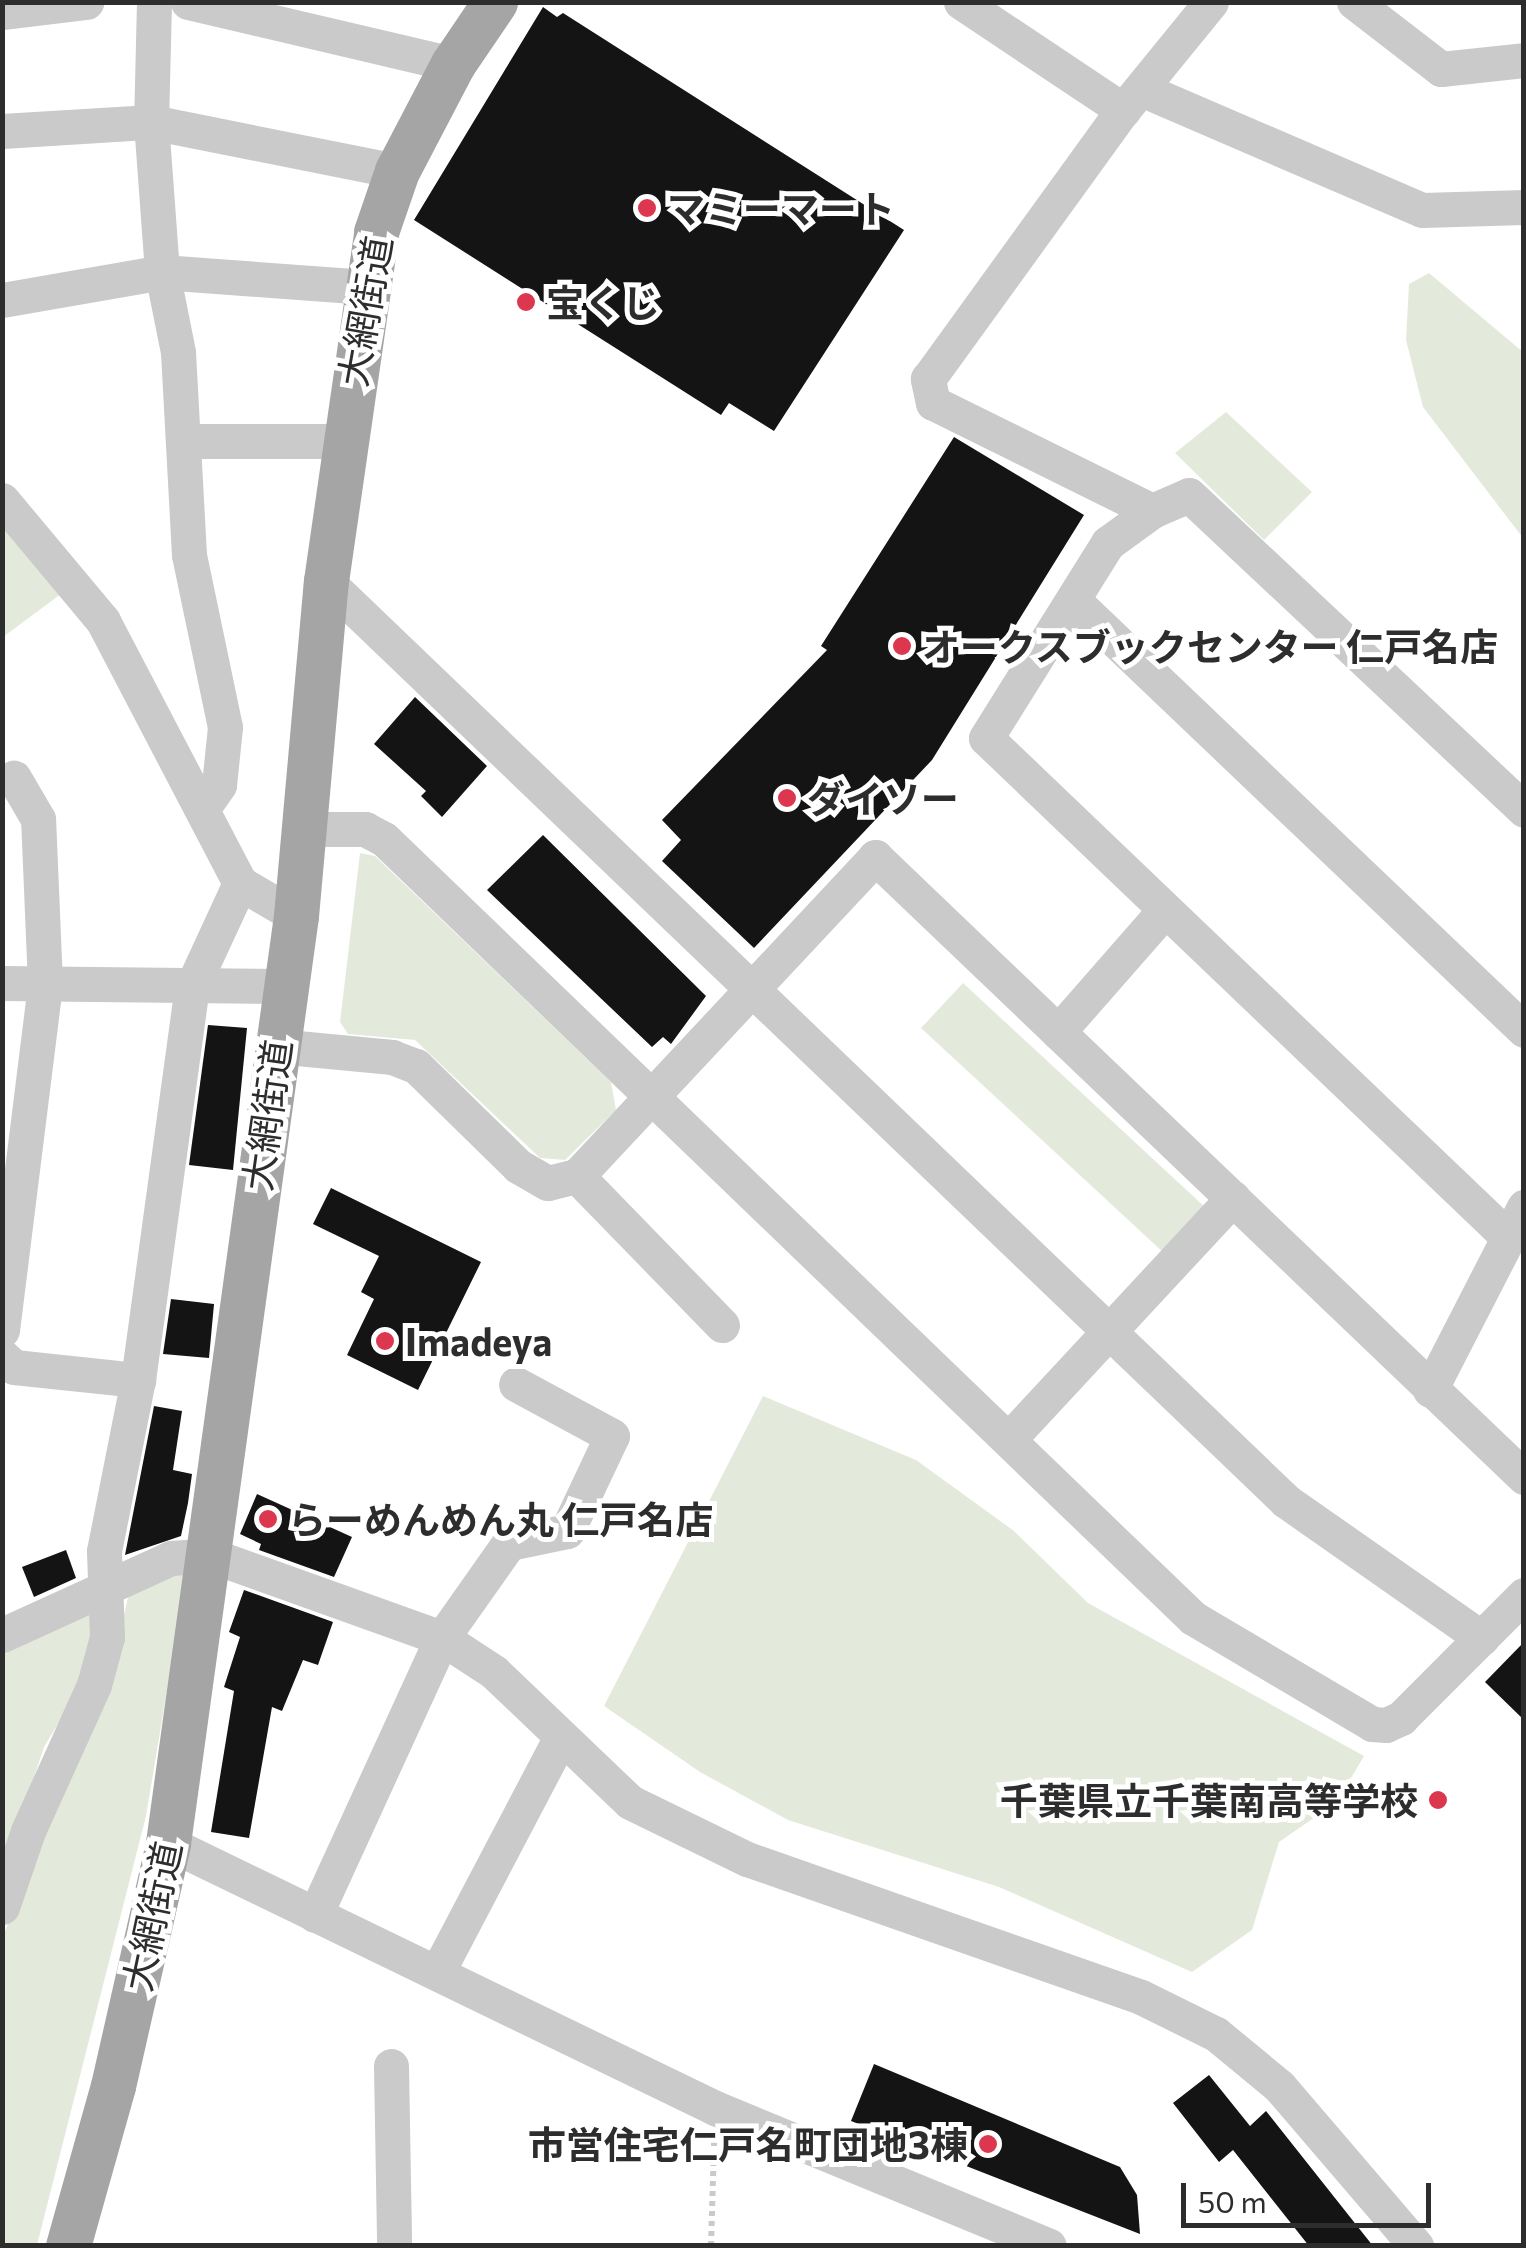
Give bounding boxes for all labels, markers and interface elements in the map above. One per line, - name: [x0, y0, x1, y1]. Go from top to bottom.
- place label: マミーマート: [667, 185, 895, 231]
- marker: マミーマート: [636, 197, 658, 219]
- street label: 大網街道: [328, 232, 400, 390]
- place label: 宝くじ: [546, 279, 660, 325]
- marker: 宝くじ: [515, 291, 537, 313]
- place label: オークスブックセンター 仁戸名店: [922, 623, 1499, 669]
- marker: オークスブックセンター 仁戸名店: [891, 635, 913, 657]
- place label: ダイソー: [807, 775, 959, 821]
- marker: ダイソー: [776, 787, 798, 809]
- street label: 大網街道: [233, 1037, 299, 1193]
- place label: Imadeya: [405, 1318, 552, 1364]
- marker: Imadeya: [374, 1330, 396, 1352]
- place label: らーめんめん丸 仁戸名店: [288, 1496, 713, 1542]
- marker: らーめんめん丸 仁戸名店: [257, 1508, 279, 1530]
- place label: 千葉県立千葉南高等学校: [1000, 1777, 1418, 1823]
- marker: 千葉県立千葉南高等学校: [1427, 1789, 1449, 1811]
- street label: 大網街道: [113, 1837, 189, 1995]
- place label: 市営住宅仁戸名町団地3棟: [528, 2121, 968, 2167]
- marker: 市営住宅仁戸名町団地3棟: [977, 2133, 999, 2155]
- scale bar: [1186, 2163, 1436, 2225]
- text: 50 m: [1198, 2182, 1267, 2219]

